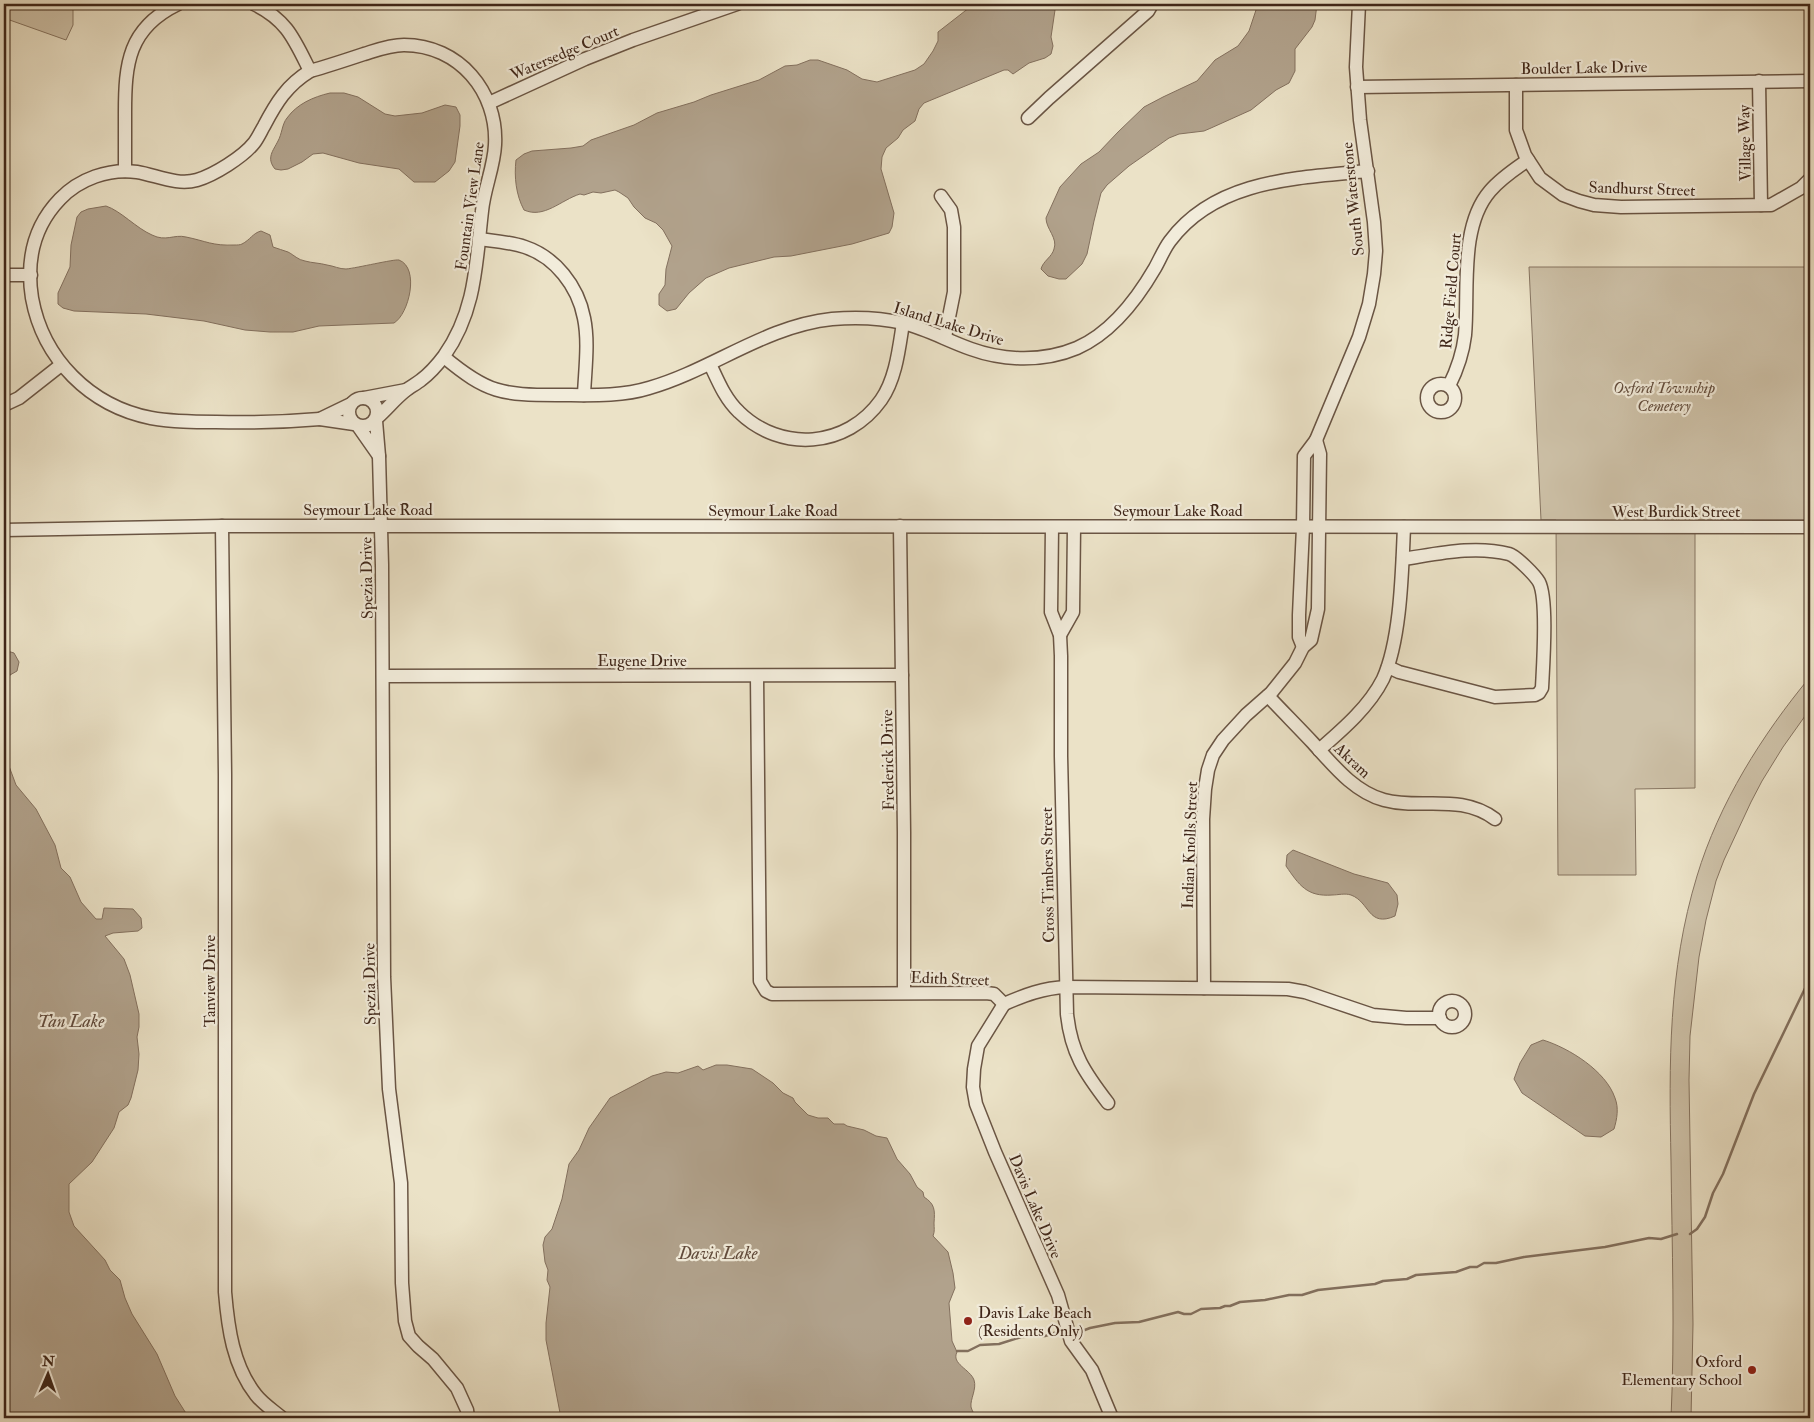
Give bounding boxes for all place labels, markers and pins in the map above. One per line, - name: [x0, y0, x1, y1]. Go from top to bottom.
- place label: Davis Lake Beach (Residents Only): [978, 1303, 1092, 1341]
- marker: Davis Lake Beach (Residents Only): [962, 1315, 974, 1327]
- place label: Oxford Elementary School: [1621, 1352, 1742, 1390]
- marker: Oxford Elementary School: [1746, 1364, 1758, 1376]

